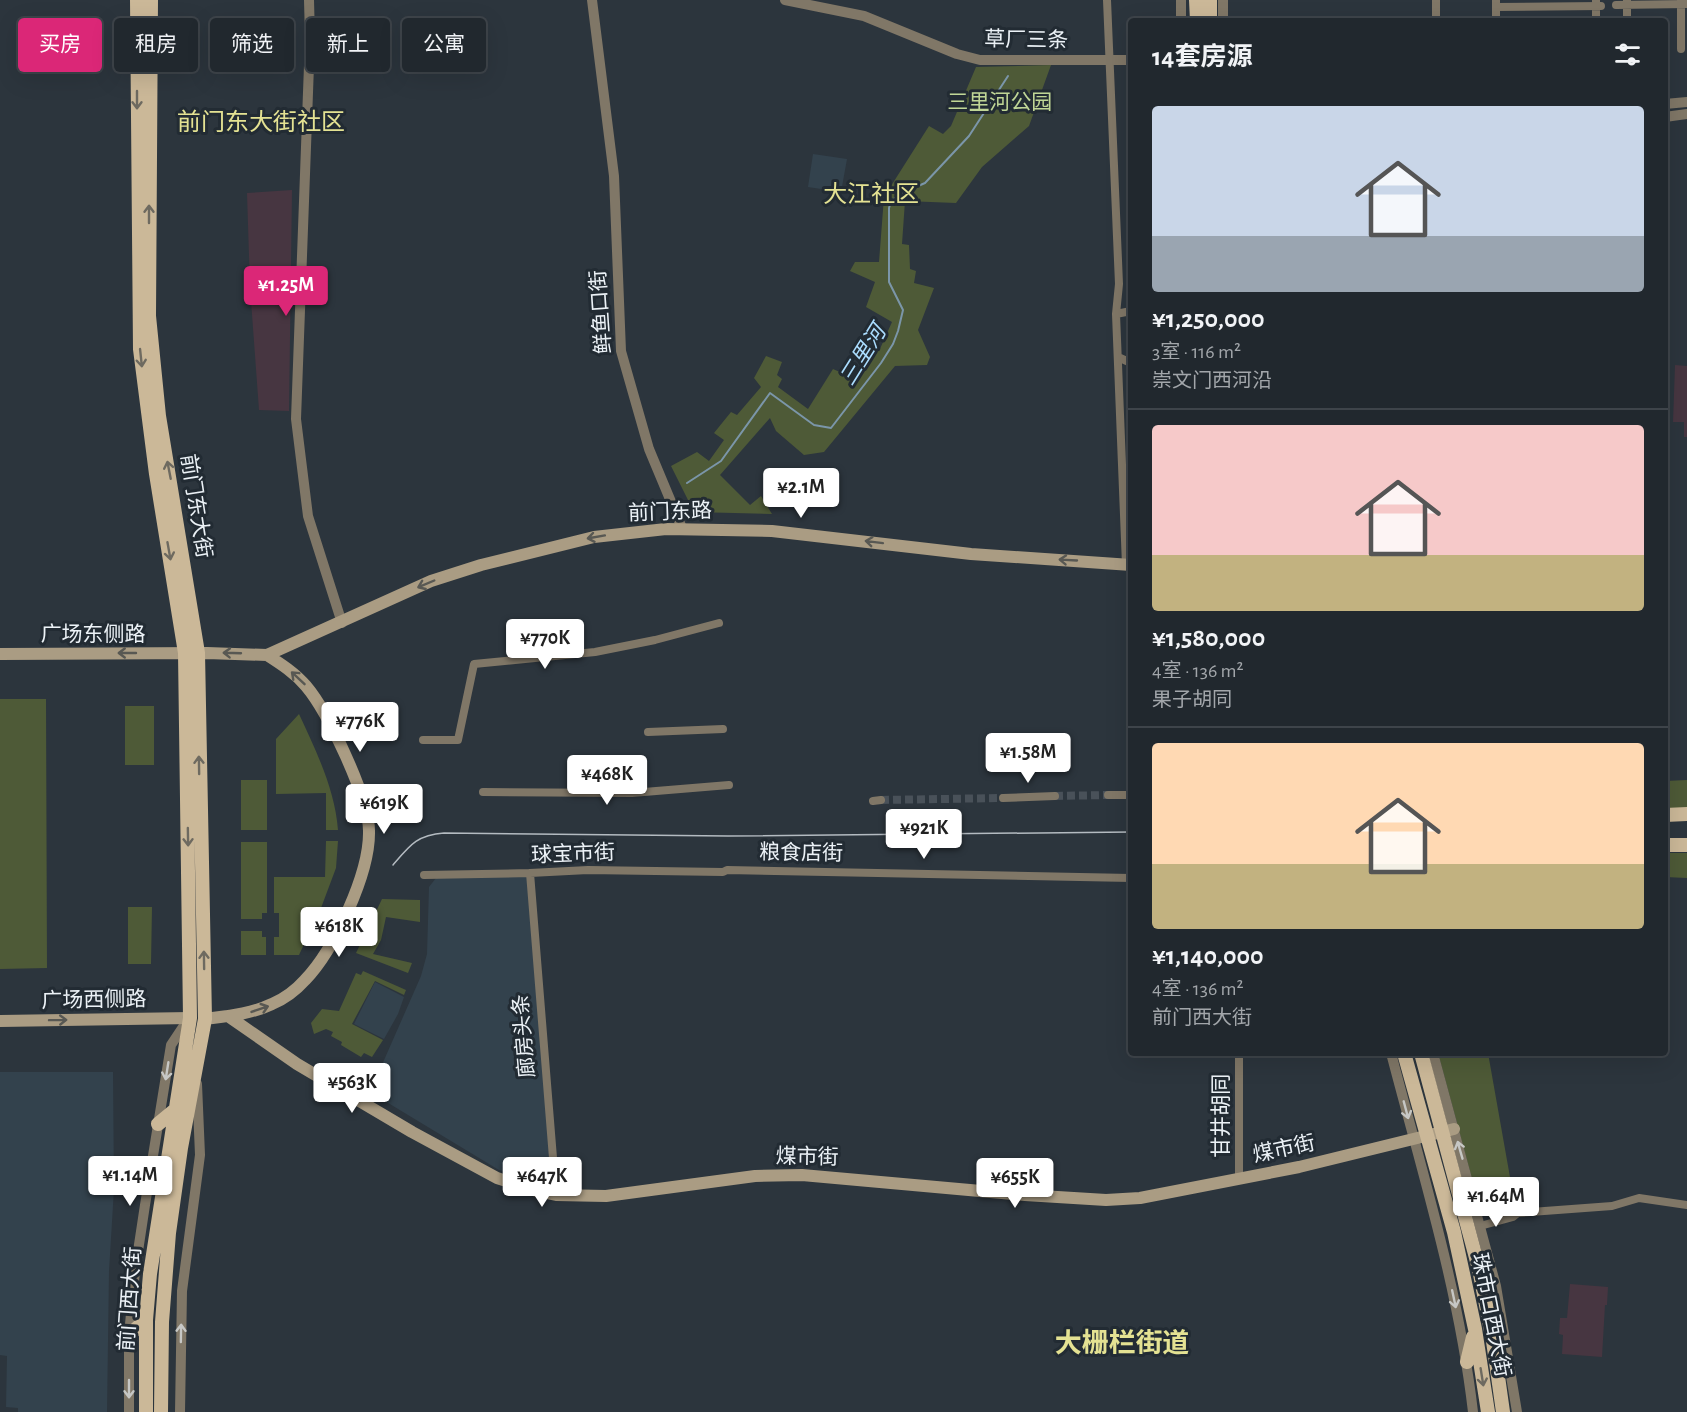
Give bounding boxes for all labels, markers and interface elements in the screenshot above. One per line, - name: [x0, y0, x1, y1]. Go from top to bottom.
- chip: 买房: [18, 18, 102, 72]
- chip: 租房: [114, 18, 198, 72]
- chip: 筛选: [210, 18, 294, 72]
- chip: 新上: [306, 18, 390, 72]
- chip: 公寓: [402, 18, 486, 72]
- street label: 草厂三条: [984, 28, 1068, 51]
- icon: filters: [1611, 38, 1644, 71]
- text: 14套房源: [1152, 44, 1252, 70]
- one-way arrow: [131, 90, 143, 110]
- park label: 三里河公园: [948, 91, 1053, 113]
- district label: 前门东大街社区: [177, 109, 345, 135]
- icon: home: [1344, 145, 1452, 253]
- district label: 大江社区: [823, 181, 919, 207]
- one-way arrow: [143, 204, 155, 224]
- pin: ¥1.25M: [237, 266, 335, 317]
- street label: 鲜鱼口街: [587, 269, 614, 355]
- text: ¥1.25M: [258, 275, 314, 295]
- text: ¥1,250,000: [1152, 306, 1265, 332]
- water label: 三里河: [835, 317, 892, 389]
- text: 3室 · 116 m²: [1152, 342, 1241, 362]
- one-way arrow: [136, 348, 147, 368]
- text: 崇文门西河沿: [1152, 371, 1272, 391]
- street label: 前门东大街: [177, 452, 216, 559]
- one-way arrow: [163, 461, 174, 481]
- icon: home: [1344, 464, 1452, 572]
- pin: ¥2.1M: [759, 468, 843, 519]
- text: ¥2.1M: [777, 477, 825, 497]
- street label: 前门东路: [628, 499, 712, 524]
- one-way arrow: [587, 532, 607, 543]
- one-way arrow: [865, 536, 885, 547]
- one-way arrow: [164, 541, 175, 561]
- one-way arrow: [1059, 554, 1079, 565]
- one-way arrow: [417, 579, 435, 590]
- pin: ¥770K: [503, 619, 587, 670]
- street label: 广场东侧路: [41, 623, 146, 645]
- text: ¥1,580,000: [1152, 625, 1265, 651]
- text: ¥770K: [520, 628, 570, 648]
- one-way arrow: [117, 647, 137, 659]
- one-way arrow: [223, 648, 243, 659]
- text: 4室 · 136 m²: [1152, 661, 1244, 681]
- one-way arrow: [291, 672, 306, 686]
- text: 果子胡同: [1152, 690, 1232, 710]
- pin: ¥776K: [318, 702, 402, 753]
- text: ¥776K: [335, 711, 385, 731]
- pin: ¥1.58M: [979, 733, 1077, 784]
- text: ¥1.58M: [1000, 742, 1056, 762]
- pin: ¥468K: [565, 755, 649, 806]
- one-way arrow: [193, 756, 205, 776]
- text: ¥468K: [581, 764, 633, 784]
- icon: home: [1344, 782, 1452, 890]
- pin: ¥619K: [342, 784, 426, 835]
- text: ¥619K: [360, 793, 408, 813]
- pin: ¥921K: [882, 809, 966, 860]
- text: ¥921K: [900, 818, 948, 838]
- one-way arrow: [182, 827, 193, 847]
- street label: 球宝市街: [531, 841, 615, 866]
- street label: 粮食店街: [759, 841, 843, 864]
- pin: ¥618K: [297, 907, 381, 958]
- text: ¥618K: [315, 916, 363, 936]
- text: ¥1,140,000: [1152, 943, 1264, 969]
- one-way arrow: [198, 951, 209, 971]
- text: 4室 · 136 m²: [1152, 979, 1244, 999]
- street label: 广场西侧路: [41, 988, 147, 1011]
- street label: 廊房头条: [509, 993, 538, 1079]
- one-way arrow: [250, 1002, 269, 1013]
- text: 前门西大街: [1152, 1008, 1252, 1028]
- one-way arrow: [48, 1014, 68, 1026]
- one-way arrow: [161, 1060, 172, 1080]
- pin: ¥563K: [310, 1063, 394, 1114]
- text: ¥563K: [327, 1072, 377, 1092]
- street label: 甘井胡同: [1210, 1074, 1232, 1158]
- one-way arrow: [1400, 1100, 1412, 1119]
- street label: 煤市街: [1251, 1131, 1317, 1166]
- one-way arrow: [1454, 1141, 1465, 1160]
- street label: 煤市街: [775, 1145, 839, 1168]
- pin: ¥1.14M: [81, 1156, 179, 1207]
- pin: ¥647K: [500, 1157, 584, 1208]
- pin: ¥655K: [973, 1158, 1057, 1209]
- text: ¥1.14M: [102, 1165, 158, 1185]
- text: ¥647K: [517, 1166, 567, 1186]
- text: ¥655K: [990, 1167, 1040, 1187]
- pin: ¥1.64M: [1447, 1177, 1545, 1228]
- text: ¥1.64M: [1467, 1186, 1525, 1206]
- street label: 前门西大街: [115, 1246, 144, 1352]
- street label: 珠市口西大街: [1469, 1251, 1514, 1379]
- one-way arrow: [1449, 1288, 1460, 1308]
- one-way arrow: [176, 1323, 187, 1343]
- district label: 大栅栏街道: [1055, 1328, 1190, 1357]
- one-way arrow: [1477, 1367, 1488, 1386]
- one-way arrow: [123, 1378, 135, 1398]

